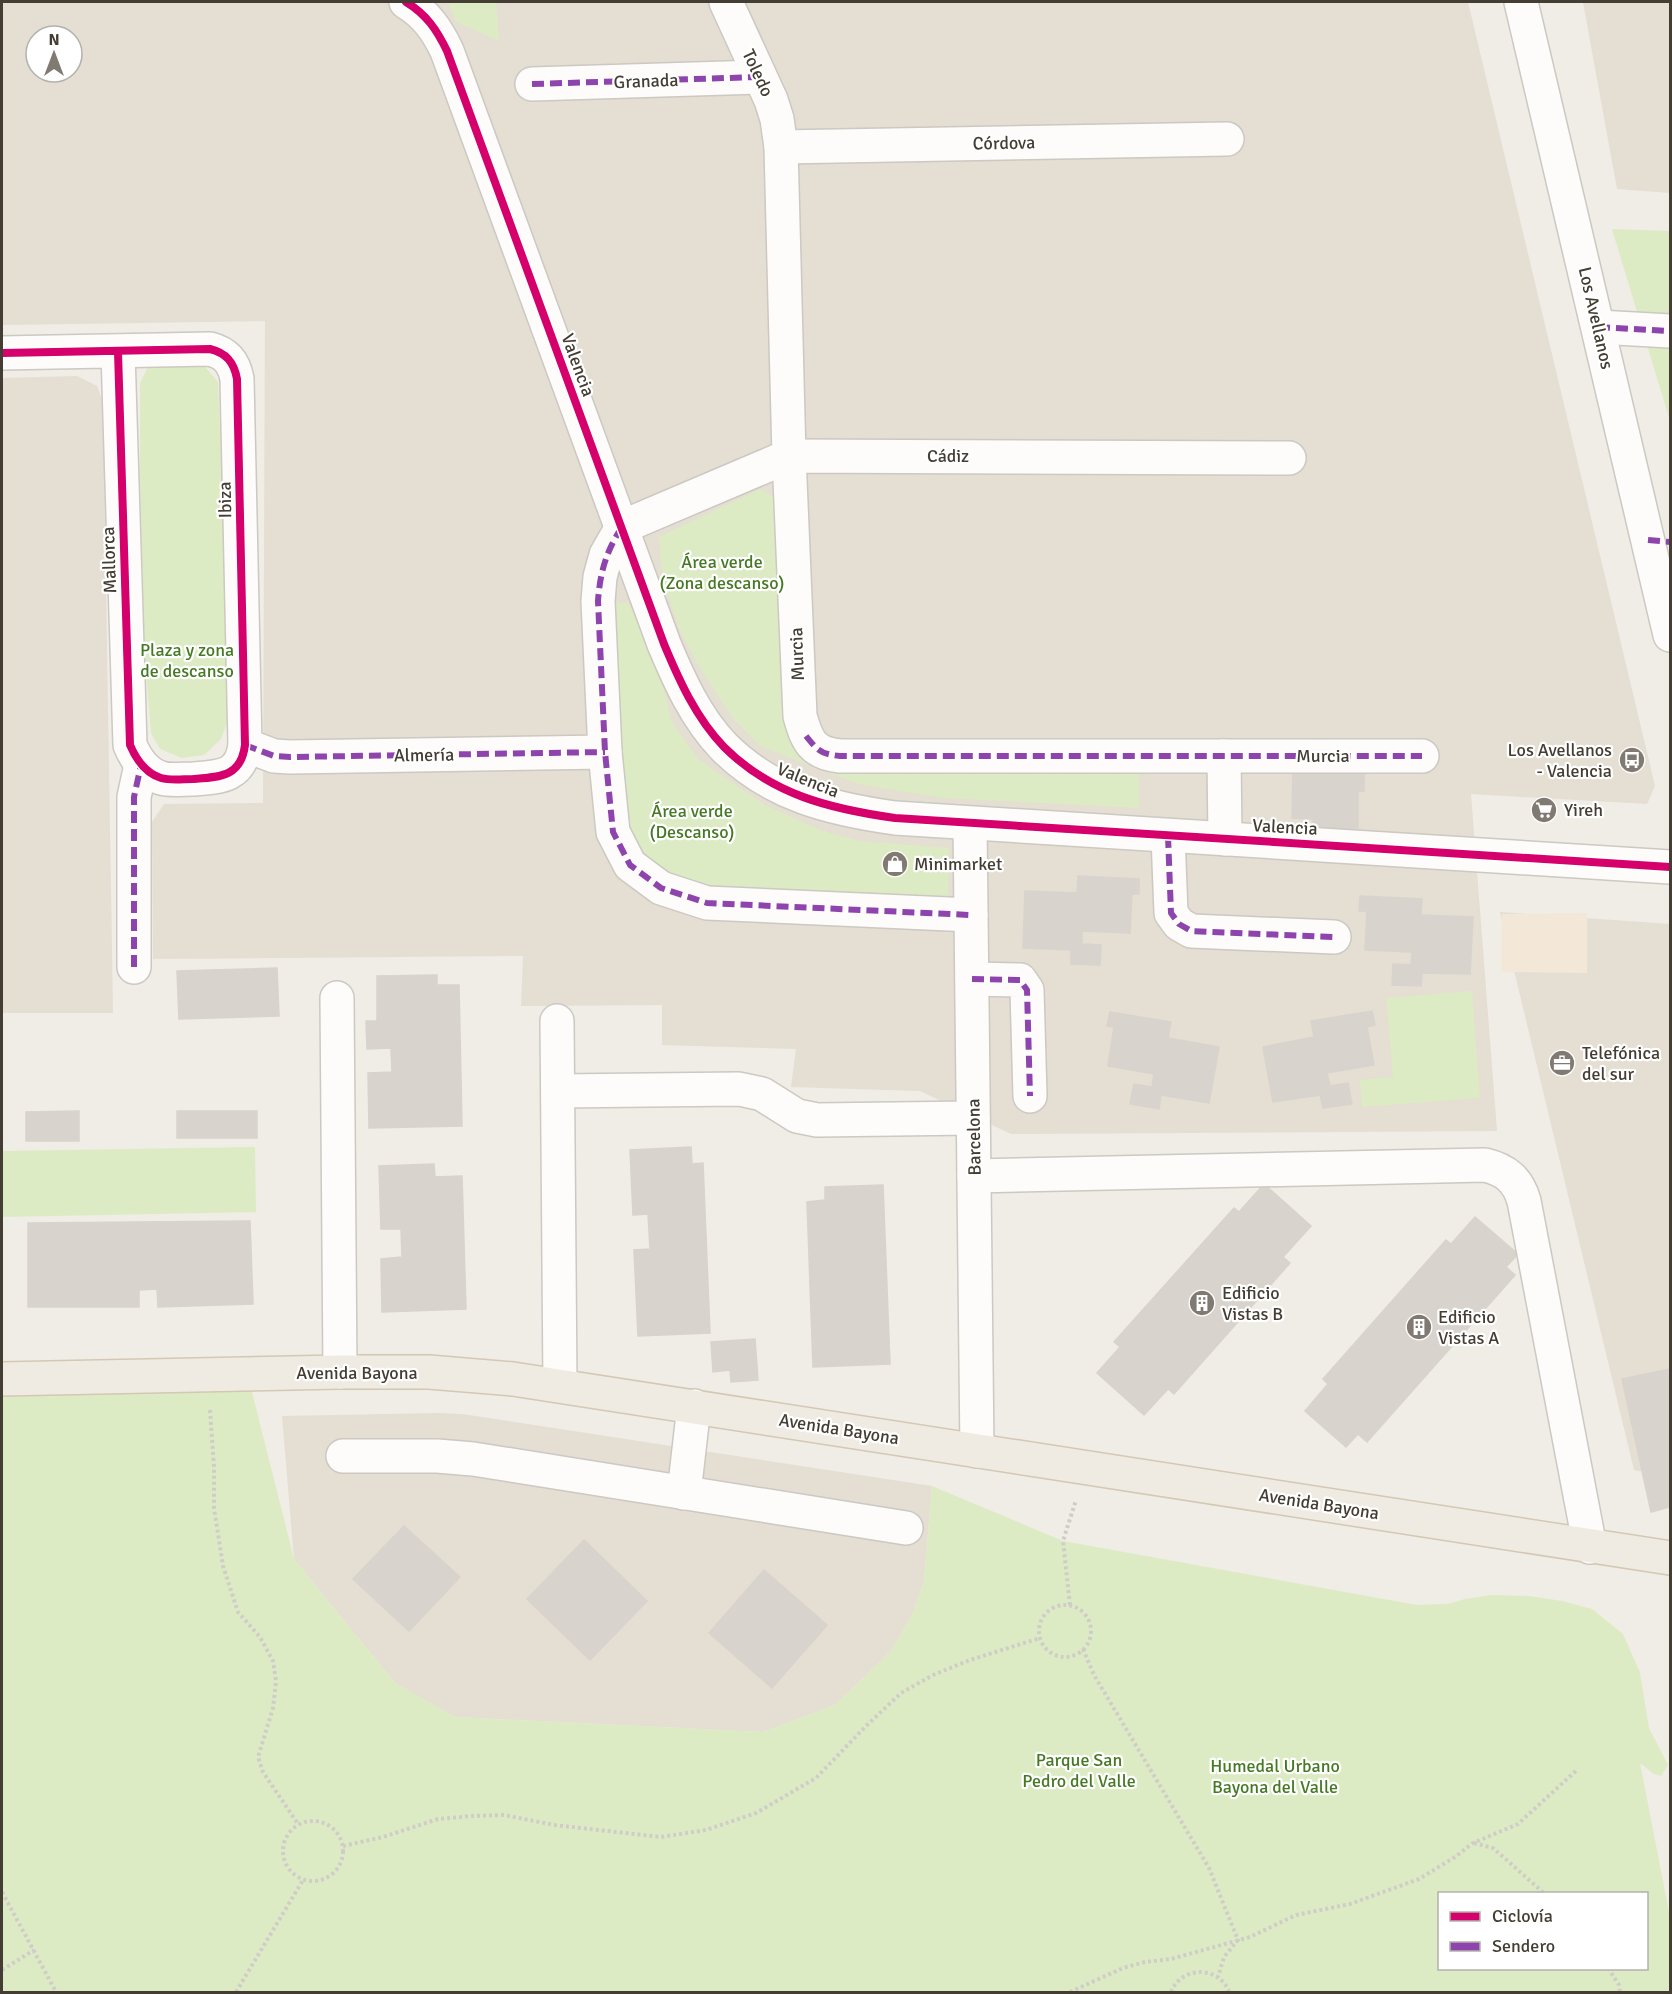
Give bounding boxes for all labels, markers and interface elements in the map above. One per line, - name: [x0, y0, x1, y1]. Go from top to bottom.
- north arrow: [24, 24, 84, 84]
- text: N: [48, 30, 60, 50]
- street label: Toledo: [738, 46, 778, 100]
- street label: Granada: [613, 69, 679, 93]
- street label: Córdova: [973, 131, 1035, 155]
- street label: Los Avellanos: [1574, 265, 1618, 371]
- street label: Valencia: [556, 331, 600, 399]
- street label: Cádiz: [927, 445, 969, 467]
- street label: Ibiza: [214, 481, 236, 519]
- street label: Mallorca: [97, 526, 121, 594]
- park label: Área verde (Zona descanso): [660, 551, 784, 594]
- street label: Murcia: [785, 627, 809, 681]
- park label: Plaza y zona de descanso: [140, 639, 234, 682]
- place label: Los Avellanos - Valencia: [1508, 739, 1612, 782]
- street label: Almería: [394, 743, 454, 767]
- street label: Murcia: [1296, 745, 1350, 767]
- bus stop icon: Los Avellanos - Valencia: [1617, 745, 1647, 775]
- street label: Valencia: [774, 758, 842, 802]
- supermarket icon: Yireh: [1529, 795, 1559, 825]
- place label: Yireh: [1564, 799, 1603, 821]
- park label: Área verde (Descanso): [649, 800, 735, 843]
- street label: Valencia: [1252, 814, 1318, 840]
- shop icon: Minimarket: [880, 849, 910, 879]
- place label: Minimarket: [914, 853, 1002, 875]
- place label: Telefónica del sur: [1582, 1042, 1660, 1085]
- office icon: Telefónica del sur: [1547, 1048, 1577, 1078]
- street label: Barcelona: [962, 1098, 986, 1176]
- place label: Edificio Vistas B: [1222, 1282, 1283, 1325]
- building icon: Edificio Vistas B: [1187, 1288, 1217, 1318]
- place label: Edificio Vistas A: [1438, 1306, 1499, 1349]
- building icon: Edificio Vistas A: [1404, 1312, 1434, 1342]
- street label: Avenida Bayona: [296, 1362, 418, 1384]
- street label: Avenida Bayona: [777, 1409, 901, 1449]
- street label: Avenida Bayona: [1257, 1484, 1381, 1524]
- park label: Parque San Pedro del Valle: [1022, 1749, 1136, 1792]
- park label: Humedal Urbano Bayona del Valle: [1210, 1755, 1340, 1798]
- legend: [1438, 1892, 1648, 1970]
- text: Ciclovía: [1492, 1905, 1553, 1927]
- text: Sendero: [1492, 1935, 1555, 1957]

